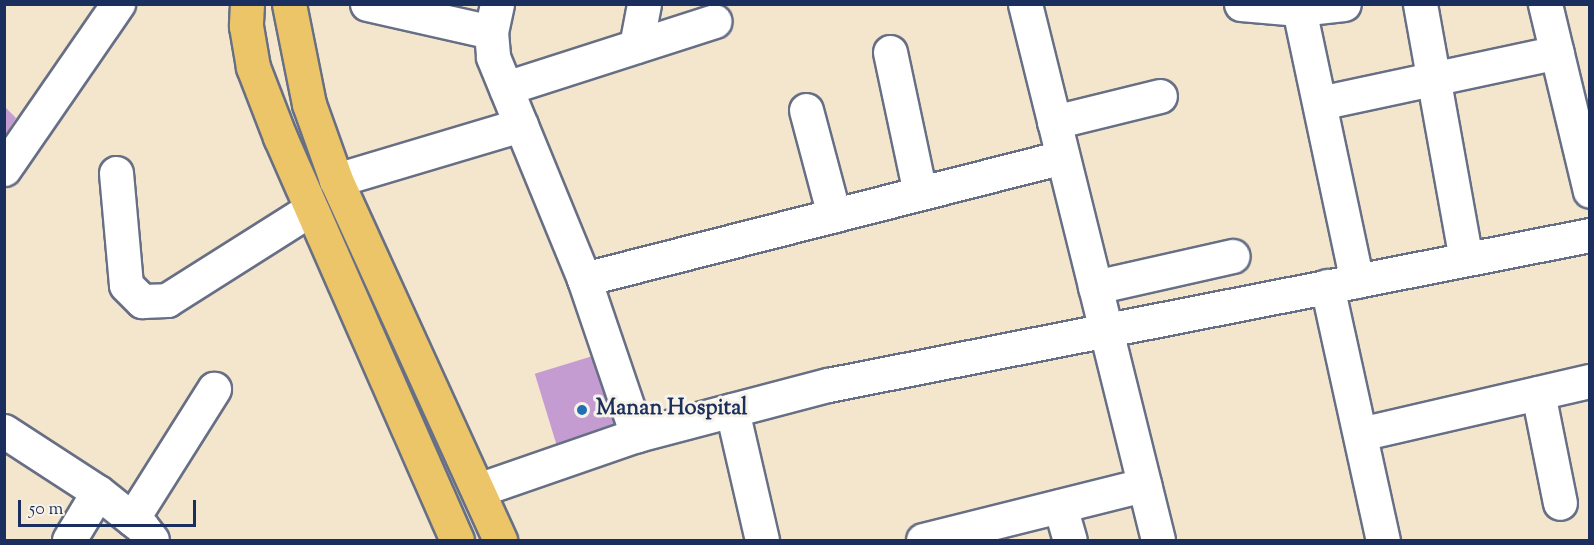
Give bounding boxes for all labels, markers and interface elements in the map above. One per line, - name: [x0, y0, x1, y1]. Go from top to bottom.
- place label: Manan Hospital: [596, 397, 747, 423]
- marker: Manan Hospital: [573, 401, 591, 419]
- scale bar: [21, 488, 200, 526]
- text: 50 m: [29, 497, 63, 523]

